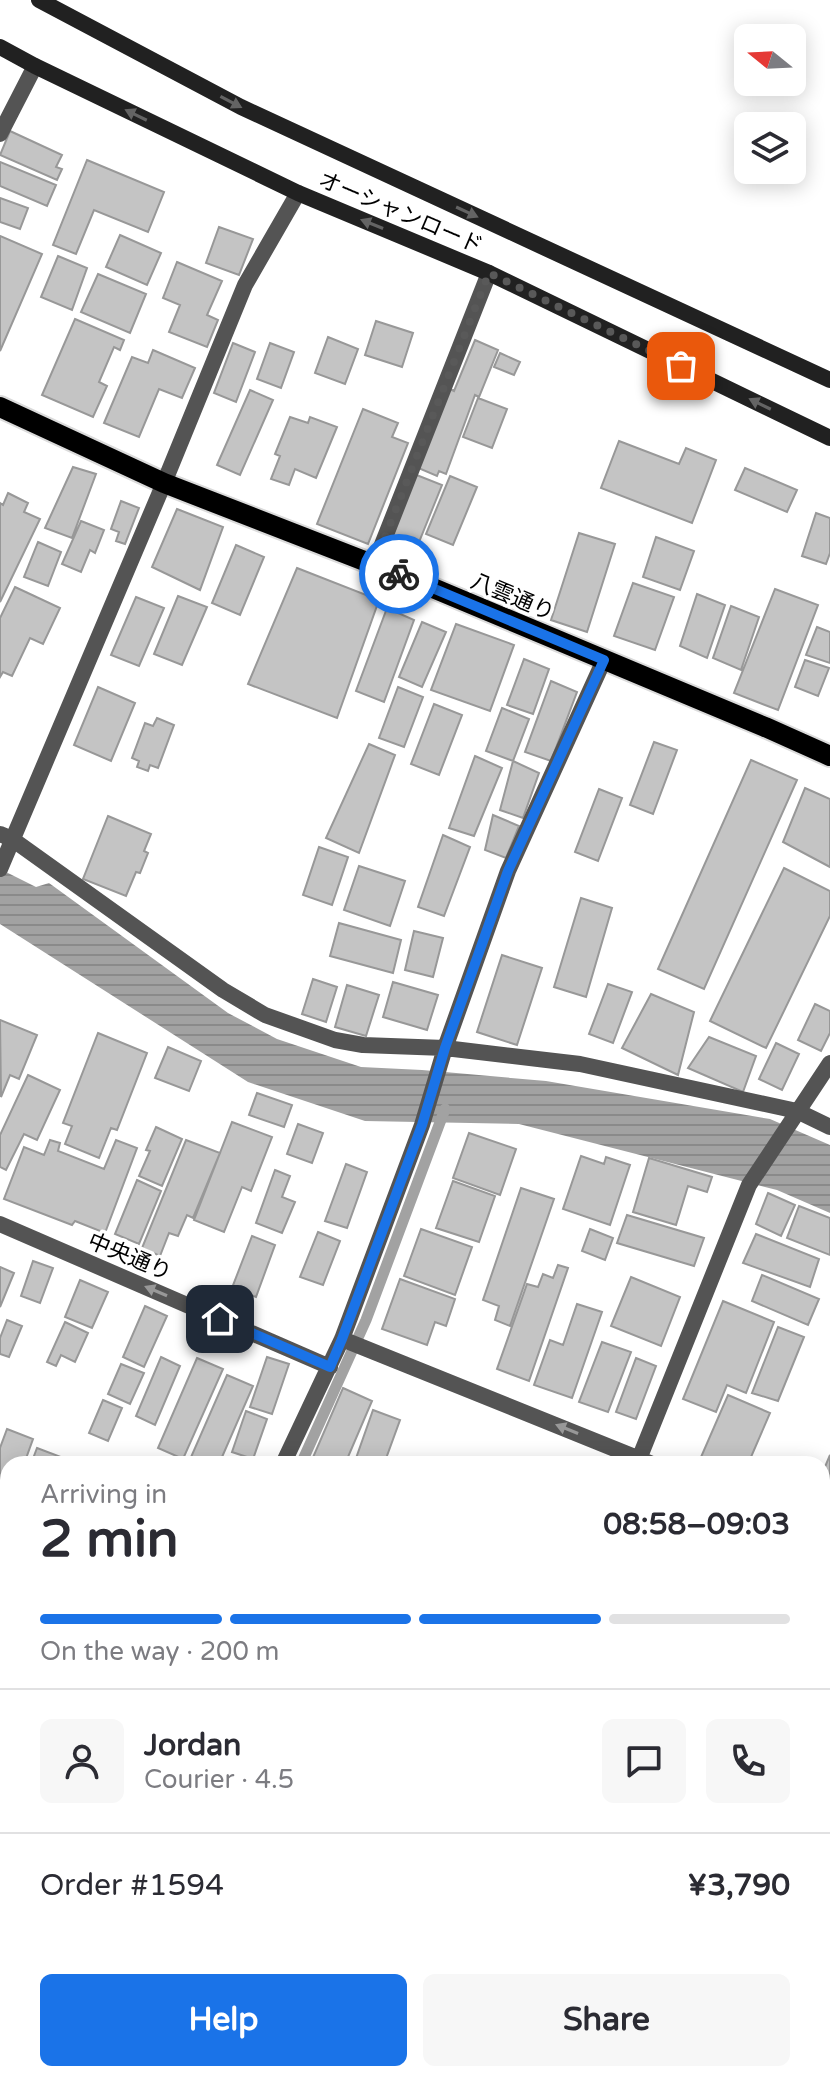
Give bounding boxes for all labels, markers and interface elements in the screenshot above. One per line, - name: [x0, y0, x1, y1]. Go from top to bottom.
- north arrow: [734, 24, 806, 96]
- map controls: [734, 24, 806, 184]
- one-way arrow: [220, 96, 243, 109]
- one-way arrow: [124, 108, 147, 122]
- button: layers: [734, 112, 806, 184]
- street label: オーシャンロード: [315, 167, 486, 259]
- one-way arrow: [455, 205, 479, 219]
- one-way arrow: [360, 217, 384, 230]
- pin: [647, 332, 715, 400]
- icon: bag: [659, 344, 703, 388]
- one-way arrow: [748, 397, 771, 411]
- courier: [359, 534, 439, 614]
- icon: bike: [377, 552, 421, 596]
- street label: 八雲通り: [467, 568, 558, 626]
- street label: 中央通り: [84, 1228, 175, 1286]
- one-way arrow: [144, 1285, 167, 1298]
- pin: [186, 1285, 254, 1353]
- icon: home: [198, 1297, 242, 1341]
- one-way arrow: [555, 1422, 579, 1435]
- text: Arriving in: [40, 1479, 167, 1510]
- text: 08:58–09:03: [603, 1506, 790, 1543]
- text: 2 min: [40, 1508, 179, 1571]
- text: On the way · 200 m: [40, 1636, 279, 1667]
- button: person: [40, 1719, 124, 1803]
- button: chat: [602, 1719, 686, 1803]
- button: phone: [706, 1719, 790, 1803]
- text: Jordan: [144, 1727, 241, 1764]
- text: Courier · 4.5: [144, 1764, 294, 1795]
- text: Order #1594: [40, 1867, 224, 1904]
- text: ¥3,790: [687, 1867, 790, 1904]
- button: Help: [40, 1974, 407, 2066]
- button: Share: [423, 1974, 790, 2066]

